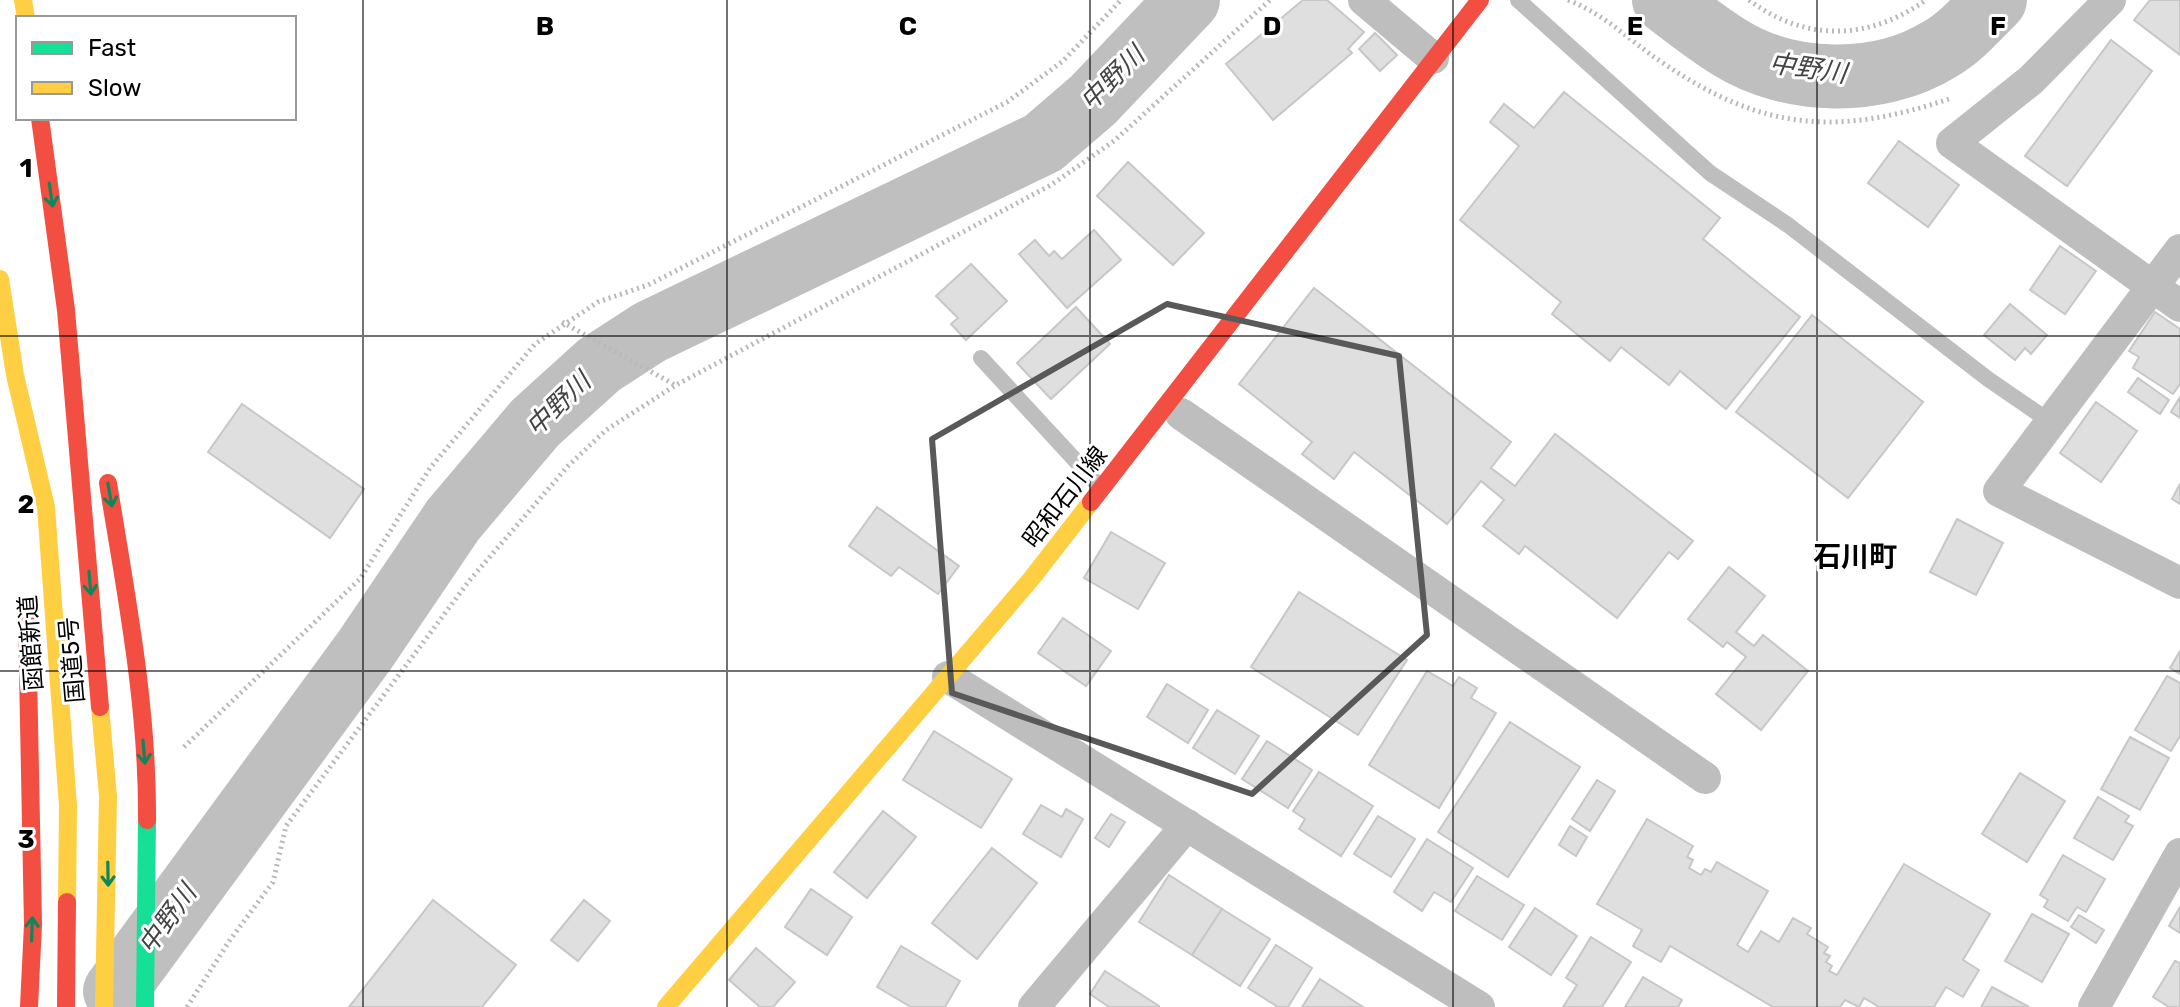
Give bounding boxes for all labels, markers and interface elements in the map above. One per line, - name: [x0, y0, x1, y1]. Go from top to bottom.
- text: B: [536, 11, 554, 42]
- text: C: [899, 11, 917, 42]
- text: D: [1263, 11, 1281, 42]
- text: E: [1627, 11, 1643, 42]
- text: F: [1990, 11, 2006, 42]
- legend: [16, 16, 296, 120]
- text: Fast: [88, 34, 136, 62]
- water label: 中野川: [1074, 38, 1153, 117]
- water label: 中野川: [1767, 48, 1852, 90]
- text: Slow: [88, 74, 141, 102]
- text: 1: [20, 153, 32, 184]
- one-way arrow: [43, 181, 58, 208]
- water label: 中野川: [520, 364, 599, 443]
- street label: 昭和石川線: [1017, 441, 1113, 553]
- one-way arrow: [103, 482, 118, 507]
- text: 2: [18, 489, 34, 520]
- district label: 石川町: [1813, 540, 1897, 573]
- one-way arrow: [83, 569, 98, 596]
- street label: 函館新道: [14, 594, 48, 692]
- street label: 国道5号: [54, 616, 90, 704]
- one-way arrow: [137, 738, 152, 765]
- text: 3: [17, 824, 35, 855]
- one-way arrow: [101, 860, 116, 887]
- water label: 中野川: [132, 876, 205, 960]
- one-way arrow: [25, 916, 40, 943]

